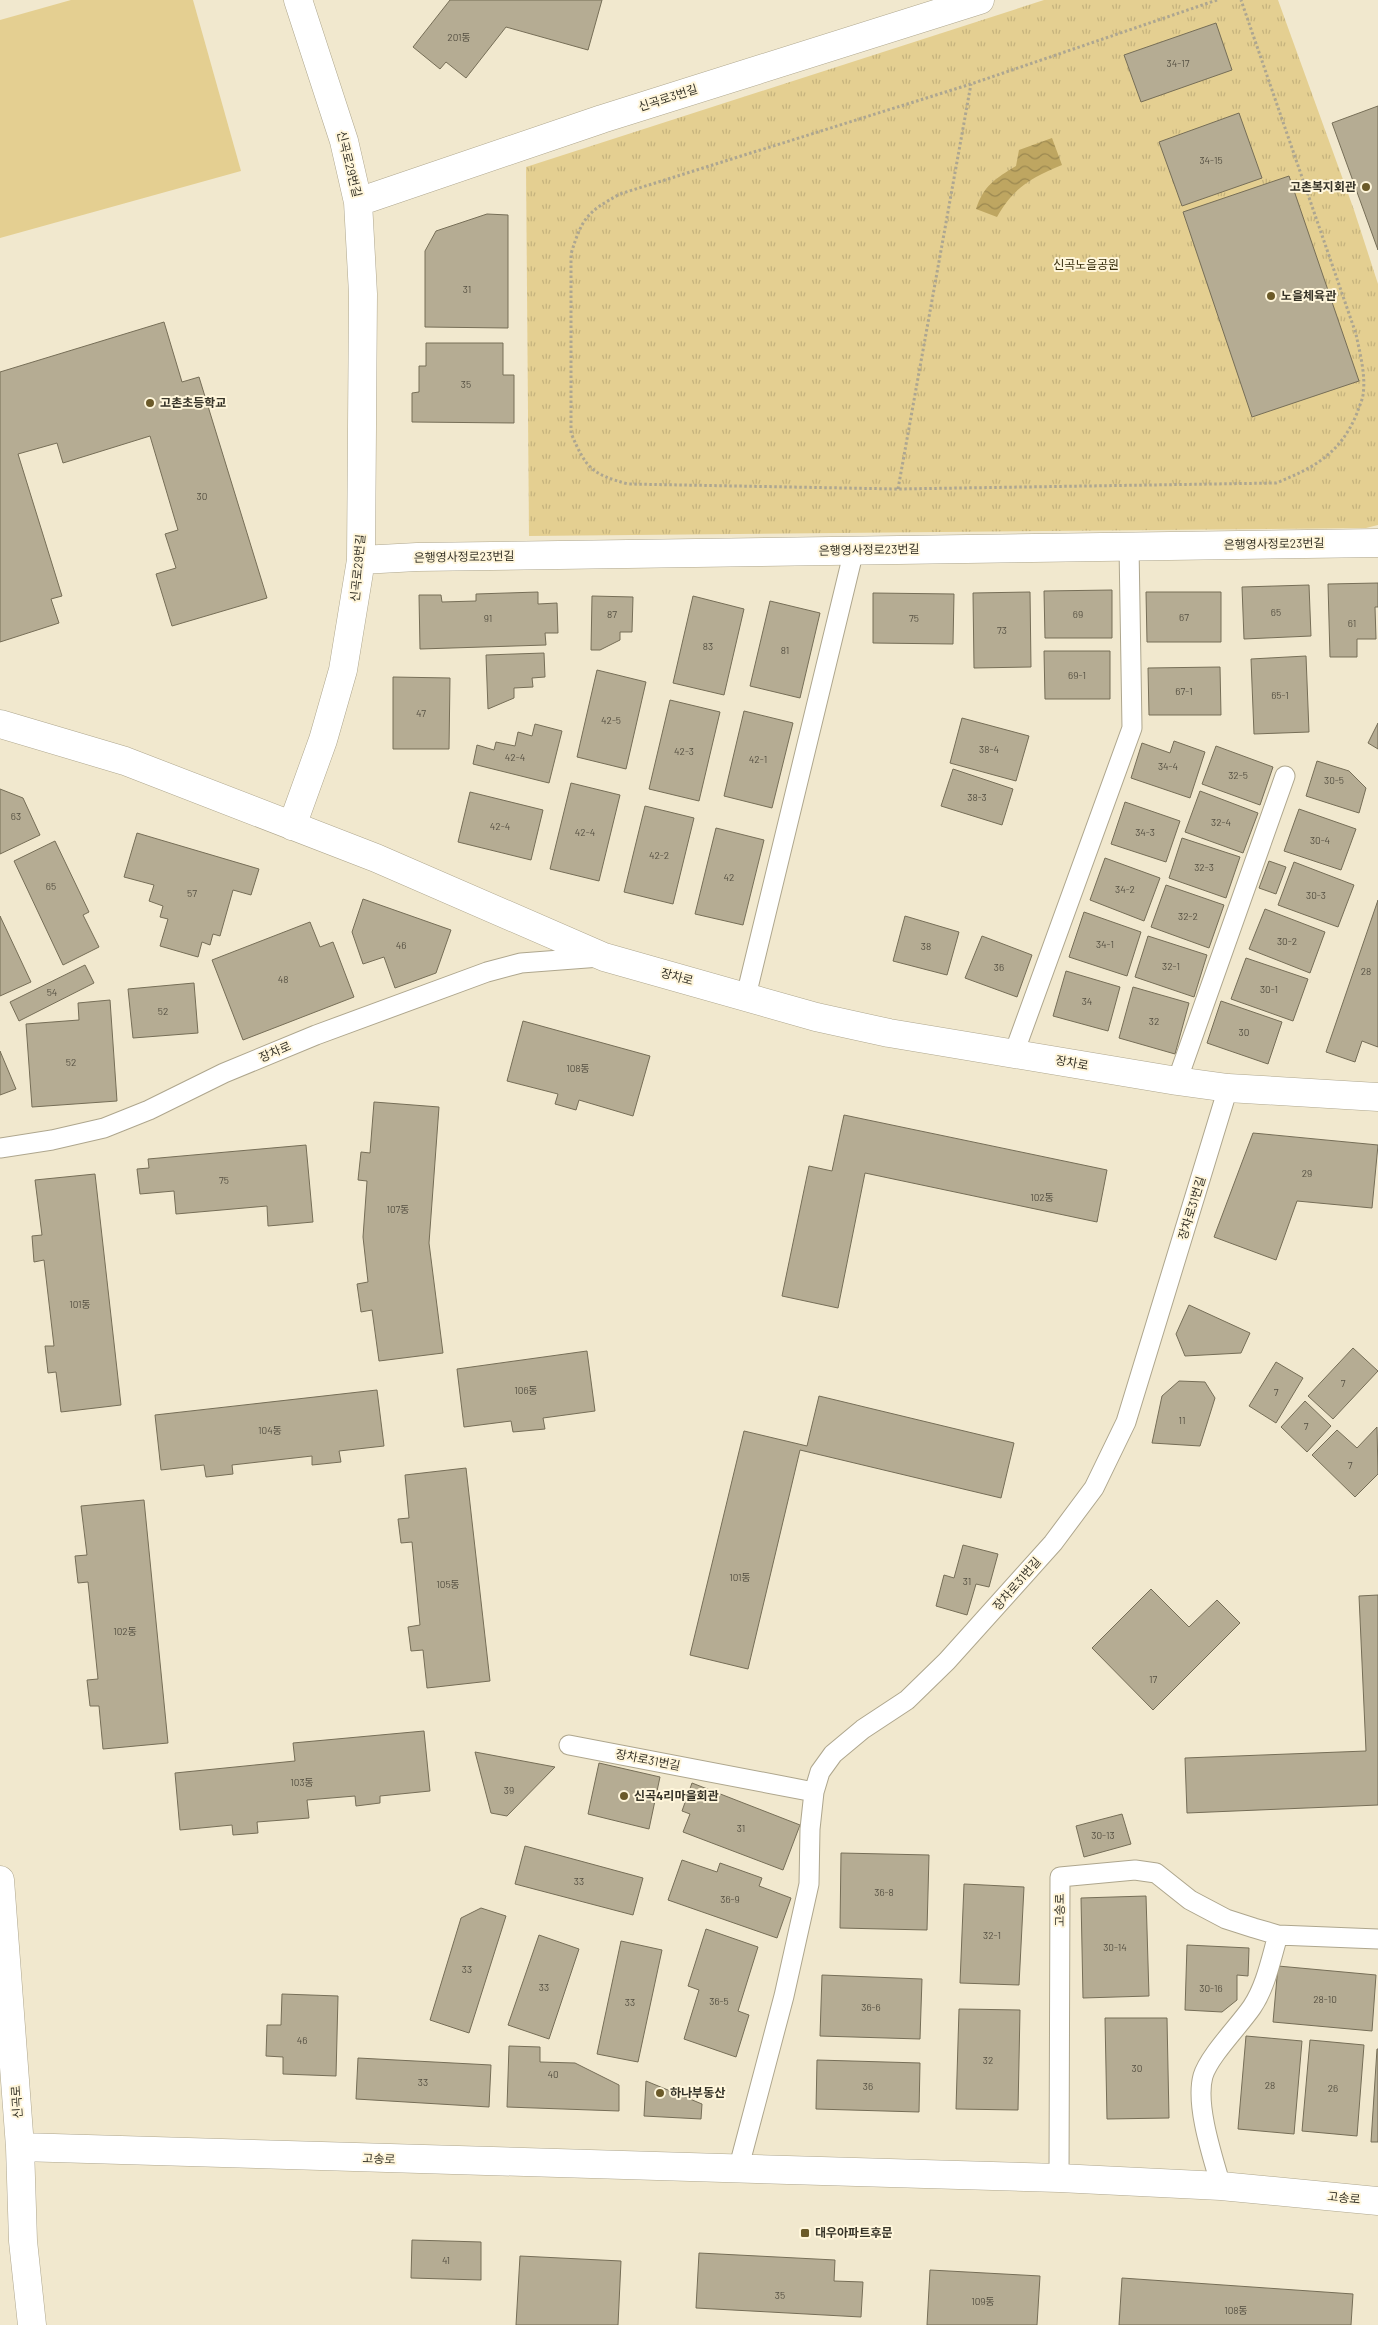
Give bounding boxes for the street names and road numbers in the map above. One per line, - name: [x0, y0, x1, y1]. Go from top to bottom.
- street label: 신곡로3번길: [636, 81, 699, 113]
- street label: 신곡로29번길: [335, 129, 365, 198]
- street label: 신곡로29번길: [347, 533, 367, 602]
- street label: 은행영사정로23번길: [1223, 535, 1325, 551]
- street label: 은행영사정로23번길: [818, 541, 920, 557]
- street label: 은행영사정로23번길: [413, 548, 515, 564]
- street label: 장차로: [659, 965, 695, 987]
- street label: 장차로: [257, 1038, 293, 1064]
- street label: 장차로: [1055, 1052, 1090, 1072]
- street label: 장차로31번길: [1175, 1174, 1207, 1241]
- street label: 장차로31번길: [989, 1554, 1043, 1613]
- street label: 장차로31번길: [615, 1746, 682, 1772]
- street label: 고송로: [1052, 1893, 1066, 1927]
- street label: 신곡로: [8, 2085, 24, 2119]
- street label: 고송로: [362, 2150, 396, 2166]
- street label: 고송로: [1327, 2188, 1361, 2206]

